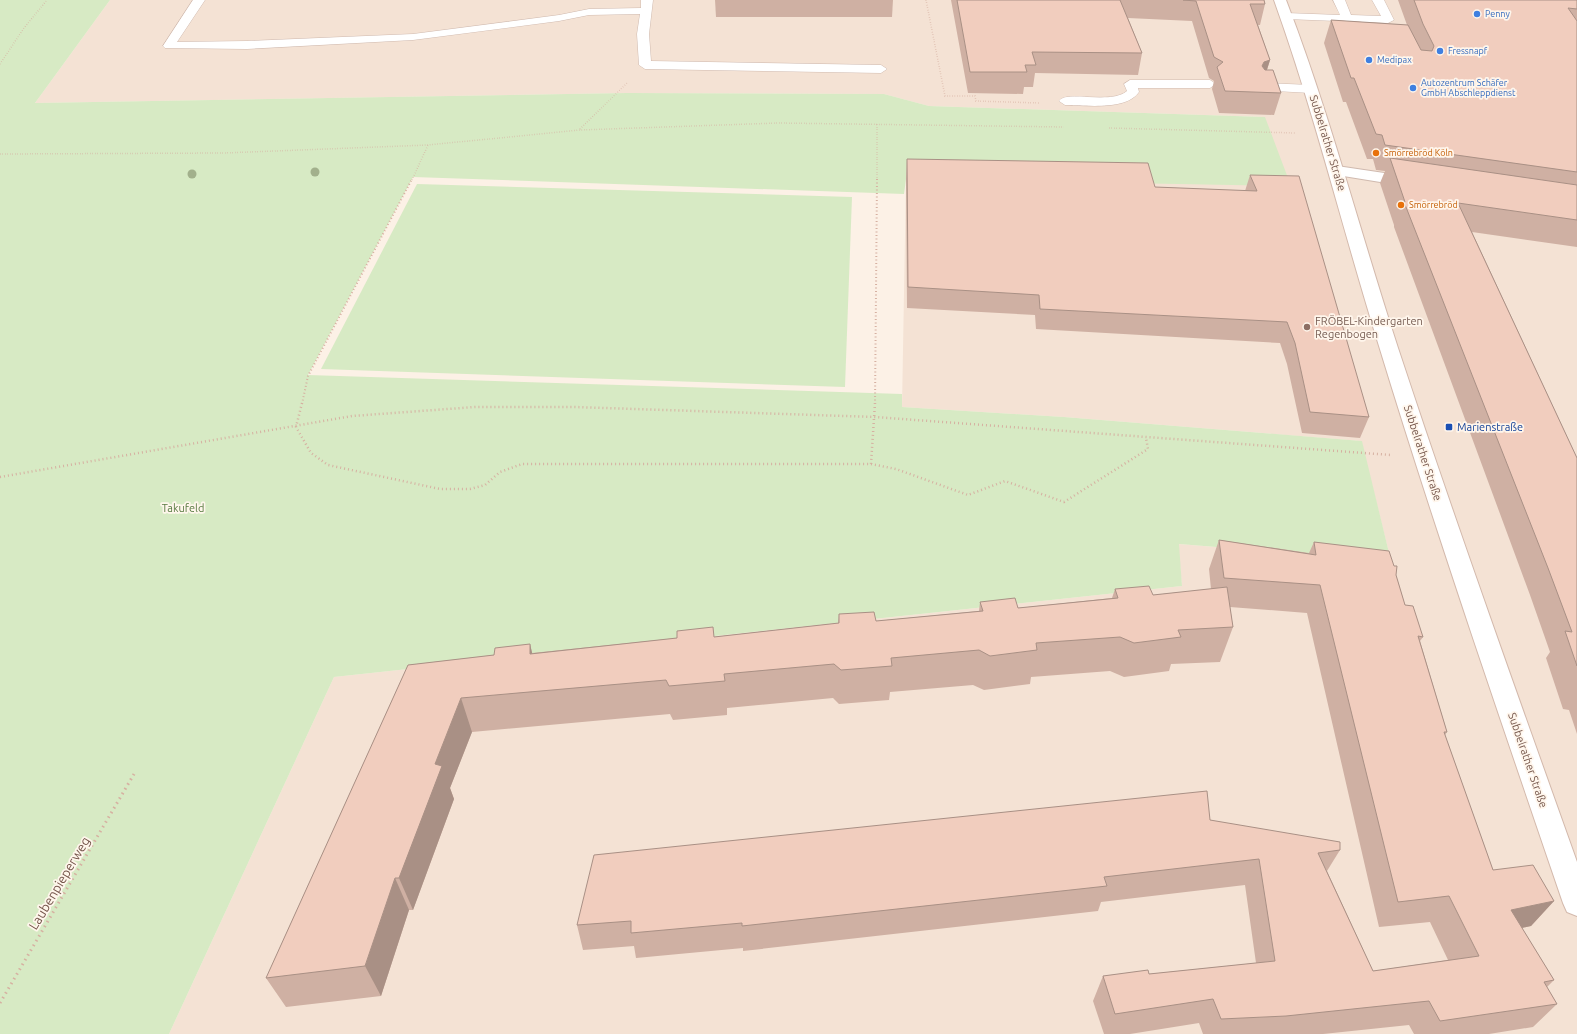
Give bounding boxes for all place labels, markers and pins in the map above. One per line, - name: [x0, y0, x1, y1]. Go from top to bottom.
- marker: Penny: [1472, 9, 1482, 19]
- place label: Penny: [1485, 9, 1510, 19]
- marker: Fressnapf: [1435, 46, 1445, 56]
- place label: Fressnapf: [1448, 46, 1488, 56]
- marker: Medipax: [1364, 55, 1374, 65]
- place label: Medipax: [1377, 55, 1412, 65]
- place label: Autozentrum Schäfer GmbH Abschleppdienst: [1421, 78, 1516, 98]
- marker: Autozentrum Schäfer GmbH Abschleppdienst: [1408, 83, 1418, 93]
- marker: Smörrebröd Köln: [1371, 148, 1381, 158]
- place label: Smörrebröd Köln: [1384, 148, 1453, 158]
- marker: Smörrebröd: [1396, 200, 1406, 210]
- place label: Smörrebröd: [1409, 200, 1458, 210]
- place label: FRÖBEL-Kindergarten Regenbogen: [1315, 315, 1423, 340]
- marker: FRÖBEL-Kindergarten Regenbogen: [1302, 322, 1312, 332]
- place label: Marienstraße: [1457, 421, 1523, 433]
- marker: Marienstraße: [1444, 422, 1454, 432]

